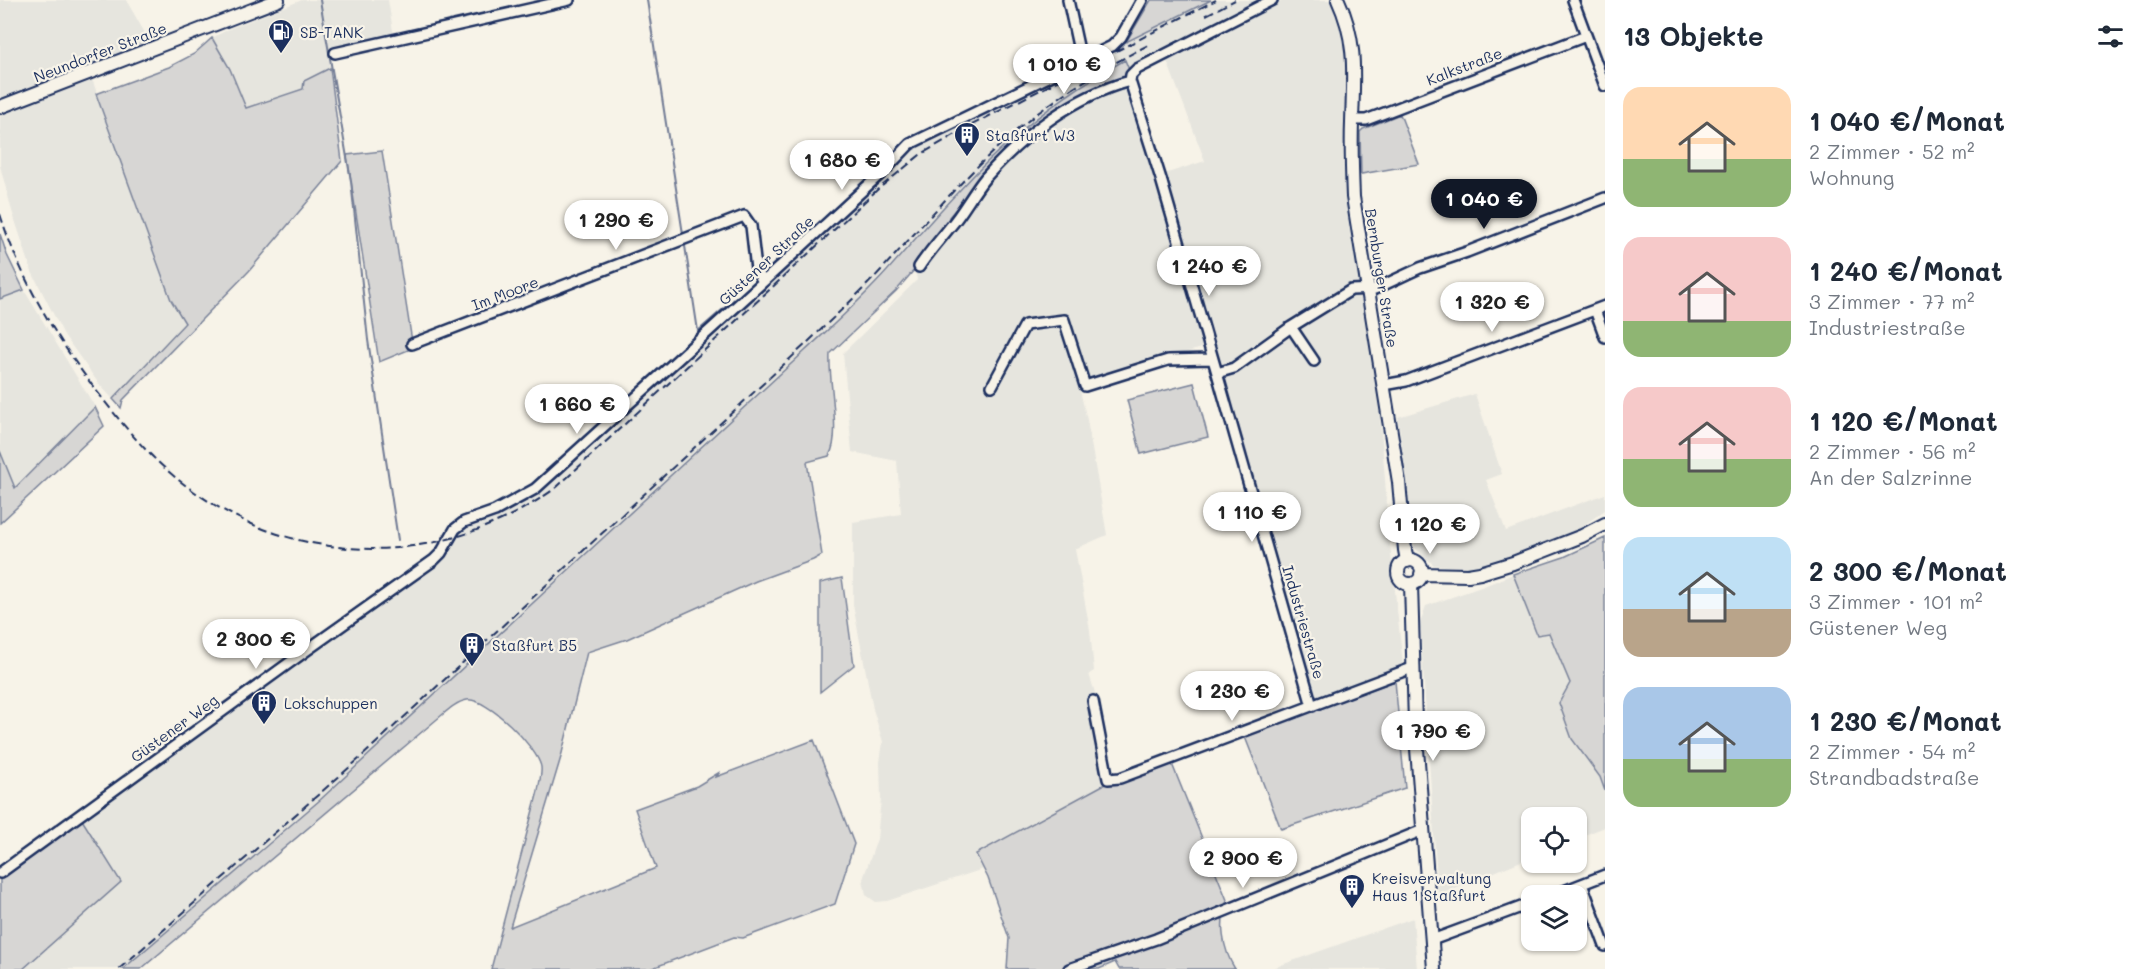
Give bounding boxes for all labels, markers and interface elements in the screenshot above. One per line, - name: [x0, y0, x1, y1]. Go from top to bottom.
- street label: Neundorfer Straße: [31, 17, 169, 87]
- fuel station icon: SB-TANK: [266, 17, 296, 55]
- text: 13 Objekte: [1623, 19, 1763, 53]
- icon: filters: [2094, 20, 2127, 53]
- place label: SB-TANK: [300, 22, 363, 42]
- street label: Kalkstraße: [1423, 42, 1505, 90]
- pin: 1 010 €: [1009, 44, 1119, 95]
- text: 1 010 €: [1027, 50, 1101, 76]
- text: 1 040 €/Monat: [1809, 104, 2005, 138]
- icon: home: [1671, 111, 1743, 183]
- building icon: Staßfurt W3: [952, 120, 982, 158]
- place label: Staßfurt W3: [986, 125, 1075, 145]
- text: 2 Zimmer · 52 m²: [1809, 138, 1975, 164]
- pin: 1 680 €: [787, 140, 897, 191]
- text: 1 680 €: [804, 146, 880, 172]
- text: Wohnung: [1809, 164, 1894, 190]
- pin: 1 040 €: [1429, 179, 1539, 230]
- text: 1 040 €: [1445, 185, 1523, 211]
- pin: 1 290 €: [561, 200, 671, 251]
- text: 1 290 €: [578, 206, 654, 232]
- street label: Bernburger Straße: [1361, 207, 1403, 349]
- street label: Güstener Straße: [714, 211, 818, 309]
- pin: 1 240 €: [1154, 246, 1264, 297]
- text: 1 240 €: [1171, 252, 1247, 278]
- text: 1 240 €/Monat: [1809, 254, 2003, 288]
- icon: home: [1671, 261, 1743, 333]
- street label: Im Moore: [469, 271, 541, 315]
- pin: 1 320 €: [1437, 282, 1547, 333]
- text: 1 320 €: [1454, 288, 1530, 314]
- text: 3 Zimmer · 77 m²: [1809, 288, 1975, 314]
- text: Industriestraße: [1809, 314, 1966, 340]
- pin: 1 660 €: [522, 384, 632, 435]
- text: 1 660 €: [539, 390, 615, 416]
- text: 1 120 €/Monat: [1809, 404, 1998, 438]
- icon: home: [1671, 411, 1743, 483]
- text: 2 Zimmer · 56 m²: [1809, 438, 1976, 464]
- text: An der Salzrinne: [1809, 464, 1972, 490]
- pin: 1 110 €: [1197, 492, 1307, 543]
- text: 1 110 €: [1217, 498, 1287, 524]
- pin: 1 120 €: [1375, 504, 1485, 555]
- text: 1 120 €: [1394, 510, 1466, 536]
- text: 2 300 €/Monat: [1809, 554, 2007, 588]
- icon: home: [1671, 561, 1743, 633]
- street label: Industriestraße: [1278, 563, 1330, 681]
- text: 3 Zimmer · 101 m²: [1809, 588, 1983, 614]
- text: Güstener Weg: [1809, 614, 1947, 640]
- pin: 2 300 €: [201, 619, 311, 670]
- text: 2 300 €: [216, 625, 296, 651]
- building icon: Staßfurt B5: [457, 630, 487, 668]
- place label: Staßfurt B5: [492, 635, 577, 655]
- pin: 1 230 €: [1177, 671, 1287, 722]
- text: 1 230 €: [1194, 677, 1270, 703]
- building icon: Lokschuppen: [249, 688, 279, 726]
- street label: Güstener Weg: [126, 689, 222, 767]
- place label: Lokschuppen: [284, 693, 378, 713]
- text: 1 230 €/Monat: [1809, 704, 2002, 738]
- pin: 1 790 €: [1378, 711, 1488, 762]
- icon: home: [1671, 711, 1743, 783]
- text: 1 790 €: [1395, 717, 1471, 743]
- text: 2 Zimmer · 54 m²: [1809, 738, 1975, 764]
- text: Strandbadstraße: [1809, 764, 1979, 790]
- map controls: [1521, 807, 1587, 951]
- button: locate: [1521, 807, 1587, 873]
- pin: 2 900 €: [1188, 838, 1298, 889]
- text: 2 900 €: [1203, 844, 1283, 870]
- place label: Kreisverwaltung Haus 1 Staßfurt: [1372, 868, 1491, 905]
- building icon: Kreisverwaltung Haus 1 Staßfurt: [1337, 872, 1367, 910]
- button: layers: [1521, 885, 1587, 951]

